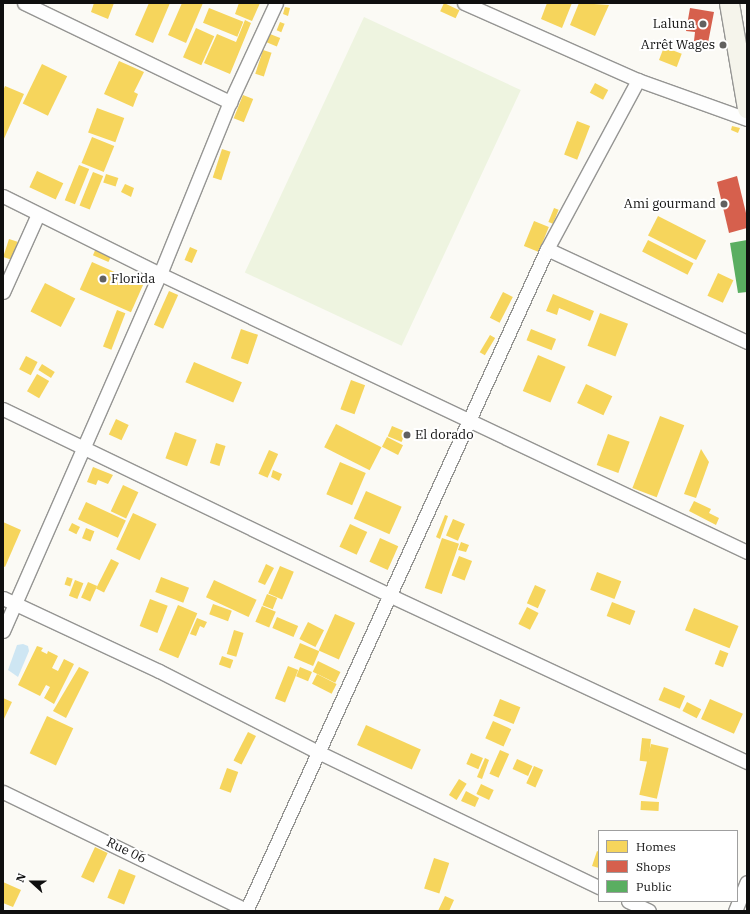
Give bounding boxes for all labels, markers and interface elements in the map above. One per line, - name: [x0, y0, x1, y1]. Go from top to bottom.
- place label: Laluna: [653, 16, 695, 32]
- marker: Laluna: [698, 19, 708, 29]
- place label: Arrêt Wages: [641, 37, 715, 53]
- marker: Arrêt Wages: [718, 40, 728, 50]
- place label: Ami gourmand: [624, 196, 716, 212]
- marker: Ami gourmand: [719, 199, 729, 209]
- place label: Florida: [111, 271, 155, 287]
- marker: Florida: [98, 274, 108, 284]
- place label: El dorado: [415, 427, 474, 443]
- marker: El dorado: [402, 430, 412, 440]
- legend: [598, 830, 738, 902]
- street label: Rue 06: [104, 835, 148, 867]
- text: Homes: [636, 839, 676, 854]
- text: Shops: [636, 859, 671, 874]
- north arrow: [12, 862, 52, 902]
- text: N: [13, 871, 29, 884]
- text: Public: [636, 879, 672, 894]

